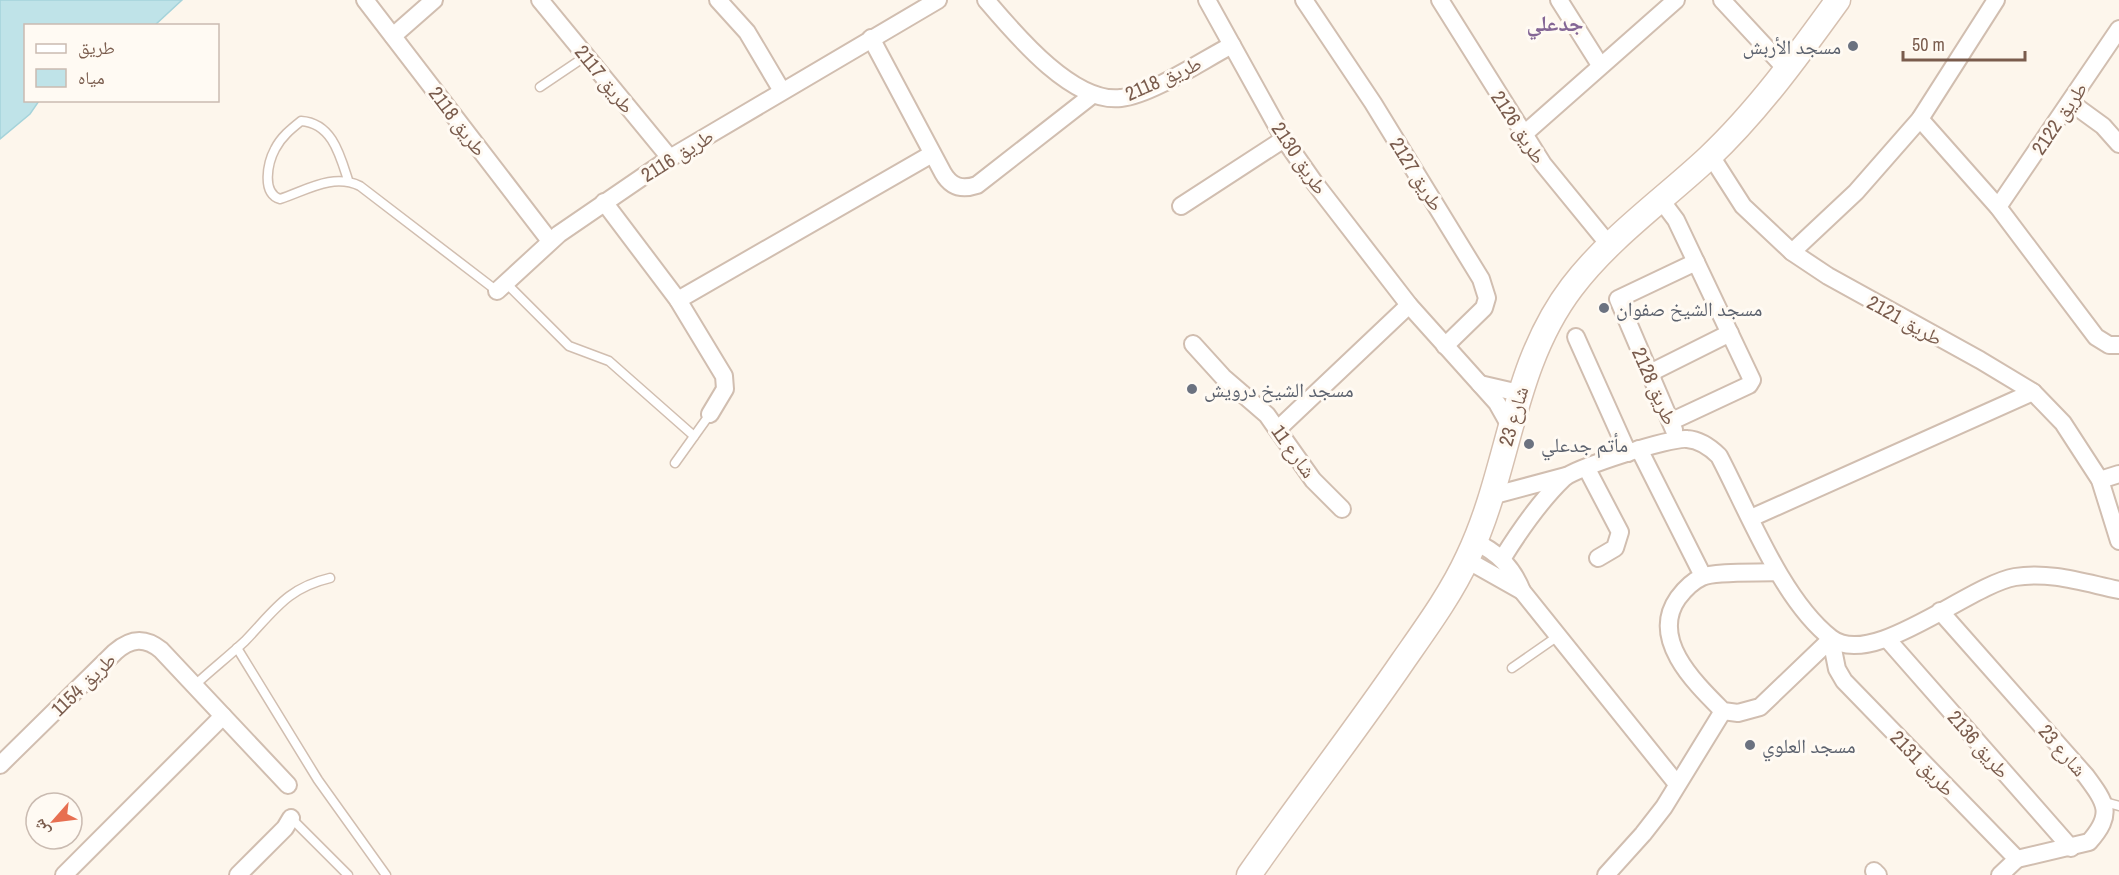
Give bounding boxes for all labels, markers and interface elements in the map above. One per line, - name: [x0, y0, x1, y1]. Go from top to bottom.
- district label: جدعلي: [1527, 8, 1583, 40]
- legend: [24, 24, 219, 102]
- scale bar: [1903, 24, 2024, 62]
- text: 50 m: [1912, 32, 1945, 57]
- place label: مسجد الأربش: [1743, 33, 1841, 60]
- text: طريق: [78, 35, 115, 60]
- street label: طريق 2117: [569, 39, 641, 119]
- marker: مسجد الأربش: [1846, 39, 1860, 53]
- street label: طريق 2118: [1121, 49, 1205, 107]
- text: مياه: [78, 65, 105, 90]
- street label: طريق 2122: [2025, 76, 2093, 160]
- street label: طريق 2118: [423, 81, 493, 161]
- street label: طريق 2126: [1485, 85, 1553, 169]
- street label: طريق 2130: [1266, 116, 1334, 200]
- street label: طريق 2116: [636, 122, 718, 188]
- street label: طريق 2127: [1384, 132, 1450, 216]
- street label: طريق 2121: [1863, 288, 1947, 352]
- place label: مسجد الشيخ صفوان: [1616, 295, 1762, 322]
- marker: مسجد الشيخ صفوان: [1597, 301, 1611, 315]
- street label: طريق 2128: [1626, 343, 1684, 429]
- place label: مسجد الشيخ درويش: [1204, 376, 1354, 403]
- marker: مسجد الشيخ درويش: [1185, 382, 1199, 396]
- street label: شارع 23: [1492, 383, 1534, 449]
- street label: شارع 11: [1266, 419, 1322, 483]
- place label: مأتم جدعلي: [1541, 431, 1628, 461]
- marker: مأتم جدعلي: [1522, 437, 1536, 451]
- street label: طريق 1154: [45, 646, 121, 722]
- street label: طريق 2136: [1942, 704, 2016, 784]
- street label: شارع 23: [2033, 718, 2093, 782]
- street label: طريق 2131: [1885, 724, 1961, 802]
- place label: مسجد العلوي: [1762, 732, 1856, 762]
- marker: مسجد العلوي: [1743, 738, 1757, 752]
- north arrow: [24, 791, 84, 851]
- text: ش: [27, 815, 54, 841]

